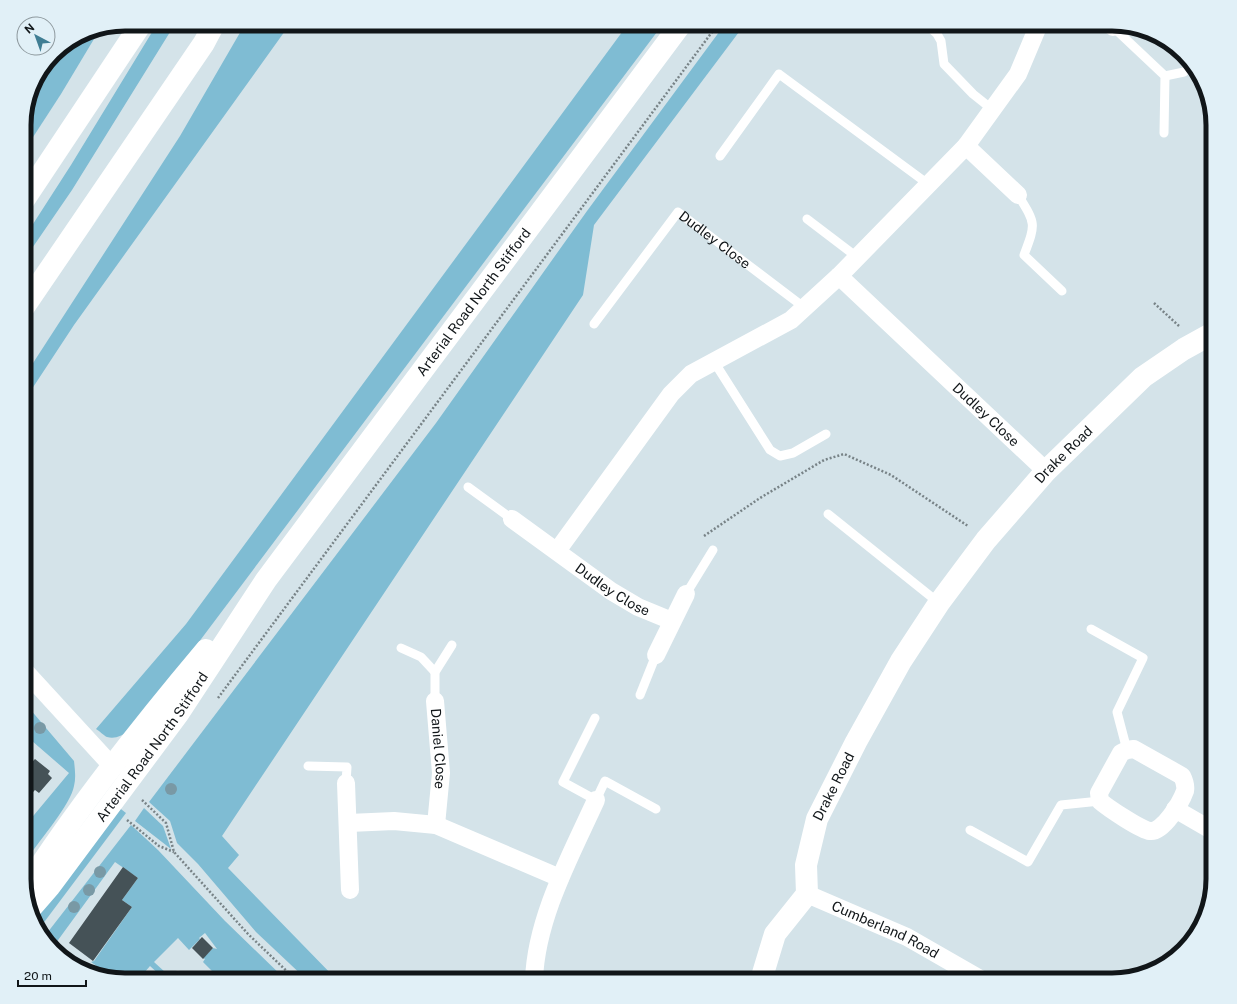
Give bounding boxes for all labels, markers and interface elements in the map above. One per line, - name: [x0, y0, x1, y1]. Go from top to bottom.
- north arrow: [16, 16, 56, 56]
- text: N: [22, 21, 37, 36]
- street label: Dudley Close: [676, 208, 754, 272]
- street label: Arterial Road North Stifford: [413, 225, 534, 379]
- street label: Dudley Close: [949, 379, 1023, 450]
- street label: Drake Road: [1031, 423, 1096, 486]
- street label: Dudley Close: [572, 560, 652, 619]
- street label: Arterial Road North Stifford: [93, 669, 211, 825]
- street label: Daniel Close: [428, 708, 449, 790]
- street label: Drake Road: [809, 750, 857, 823]
- street label: Cumberland Road: [829, 898, 942, 962]
- scale bar: [18, 962, 86, 988]
- text: 20 m: [24, 969, 52, 983]

